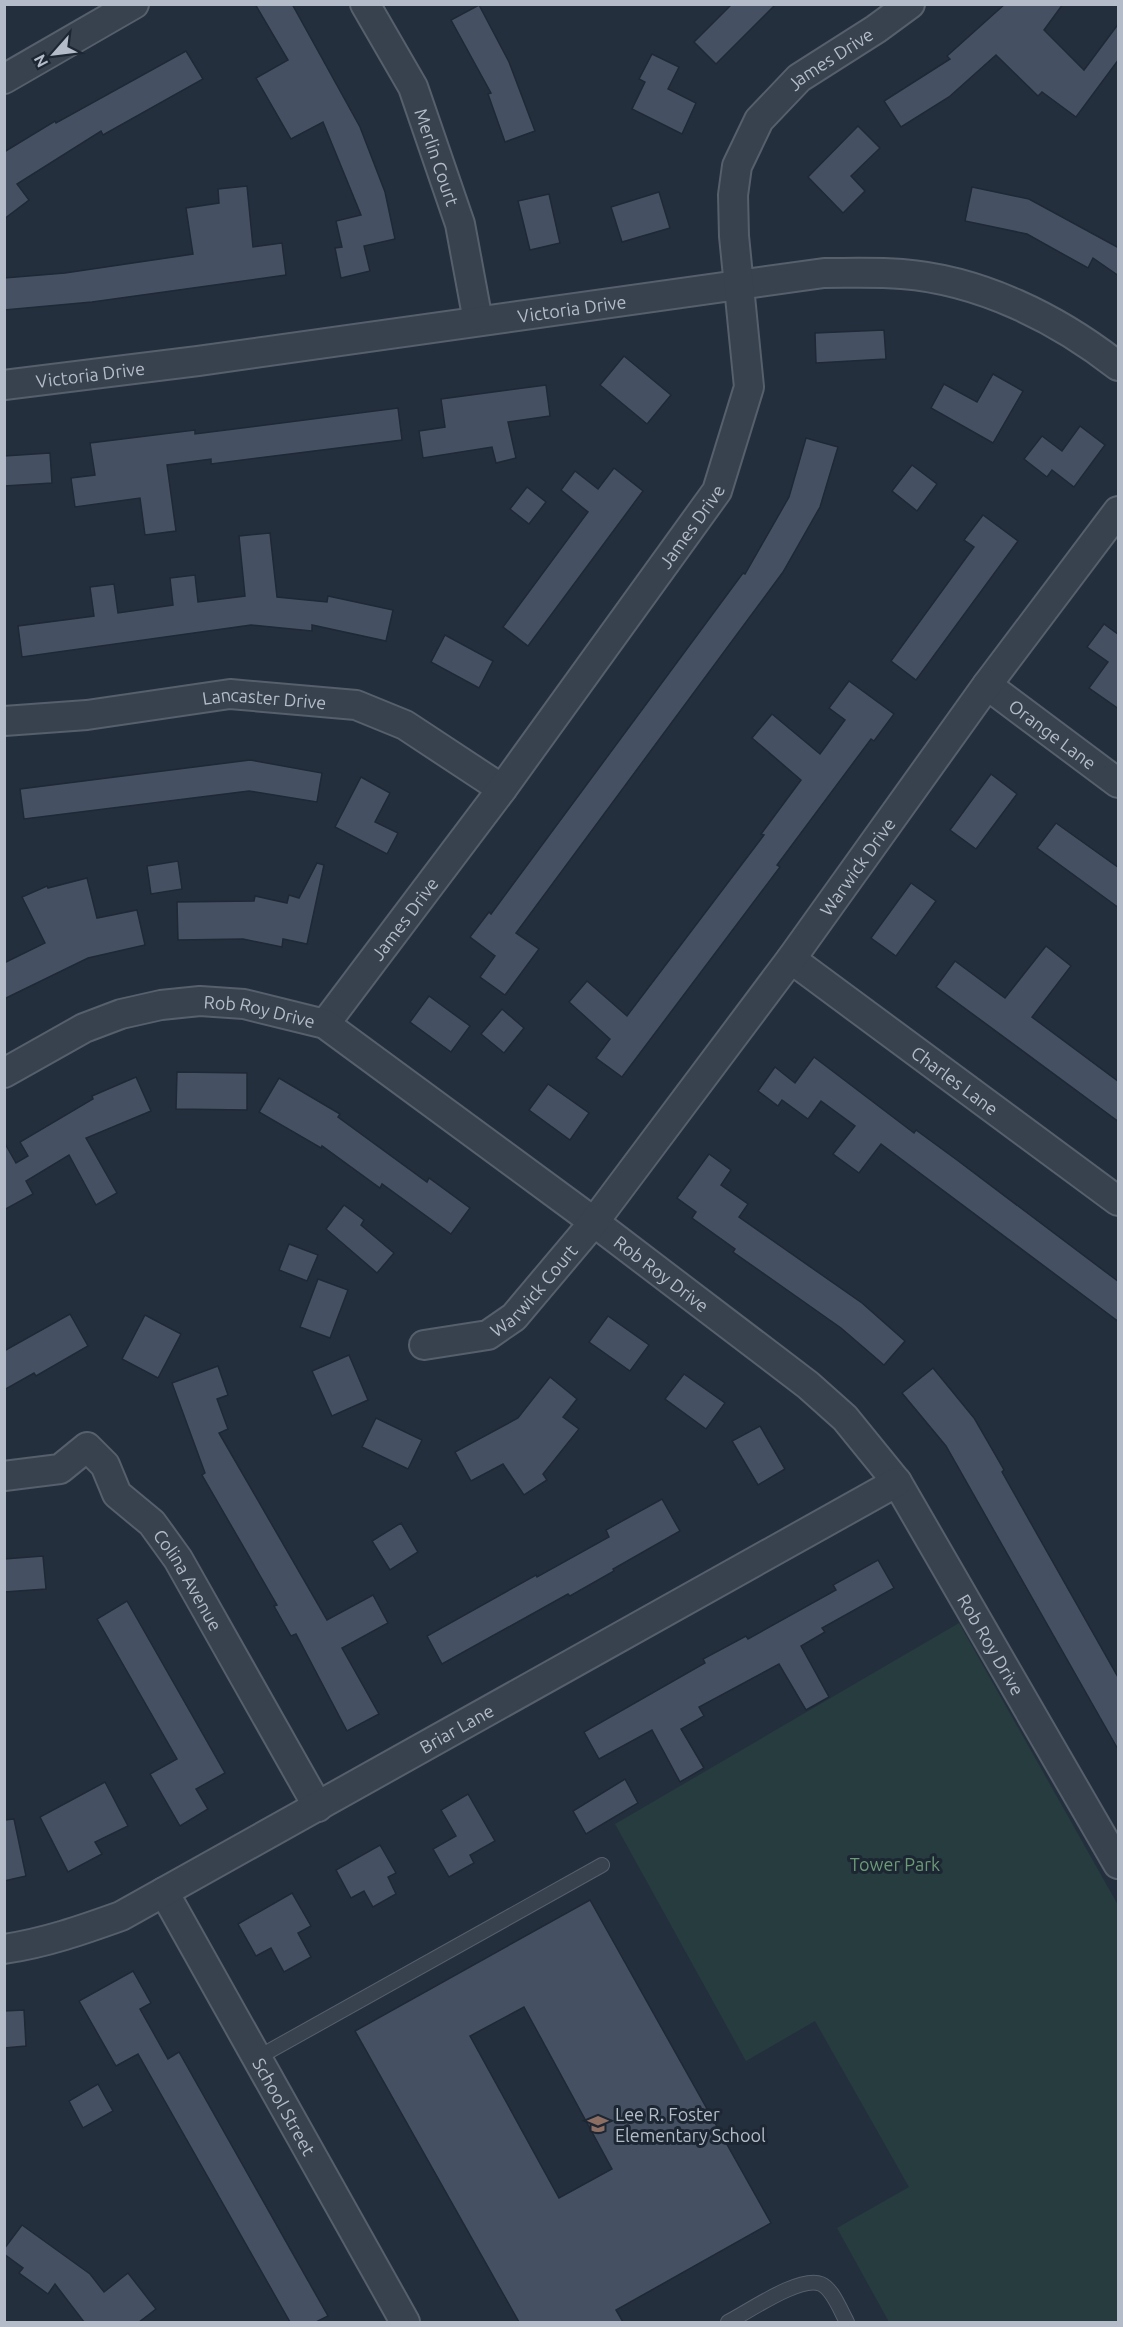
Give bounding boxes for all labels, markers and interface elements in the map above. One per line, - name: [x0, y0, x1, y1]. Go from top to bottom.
- north arrow: [24, 24, 84, 84]
- street label: James Drive: [783, 24, 877, 94]
- text: N: [30, 52, 52, 71]
- street label: Merlin Court: [411, 106, 463, 208]
- street label: Victoria Drive: [516, 291, 627, 326]
- street label: Victoria Drive: [35, 358, 146, 391]
- street label: James Drive: [655, 483, 728, 572]
- street label: Lancaster Drive: [201, 684, 327, 712]
- street label: Orange Lane: [1005, 695, 1100, 773]
- street label: Warwick Drive: [816, 814, 899, 919]
- street label: James Drive: [367, 873, 442, 964]
- street label: Rob Roy Drive: [203, 991, 317, 1031]
- street label: Charles Lane: [908, 1042, 1002, 1119]
- street label: Rob Roy Drive: [610, 1231, 713, 1316]
- street label: Warwick Court: [486, 1240, 581, 1340]
- street label: Colina Avenue: [150, 1525, 226, 1634]
- street label: Rob Roy Drive: [954, 1590, 1028, 1699]
- street label: Briar Lane: [416, 1700, 497, 1757]
- park label: Tower Park: [850, 1854, 940, 1874]
- street label: School Street: [249, 2054, 319, 2159]
- place label: Lee R. Foster Elementary School: [615, 2104, 766, 2145]
- school or university icon: Lee R. Foster Elementary School: [586, 2112, 610, 2136]

